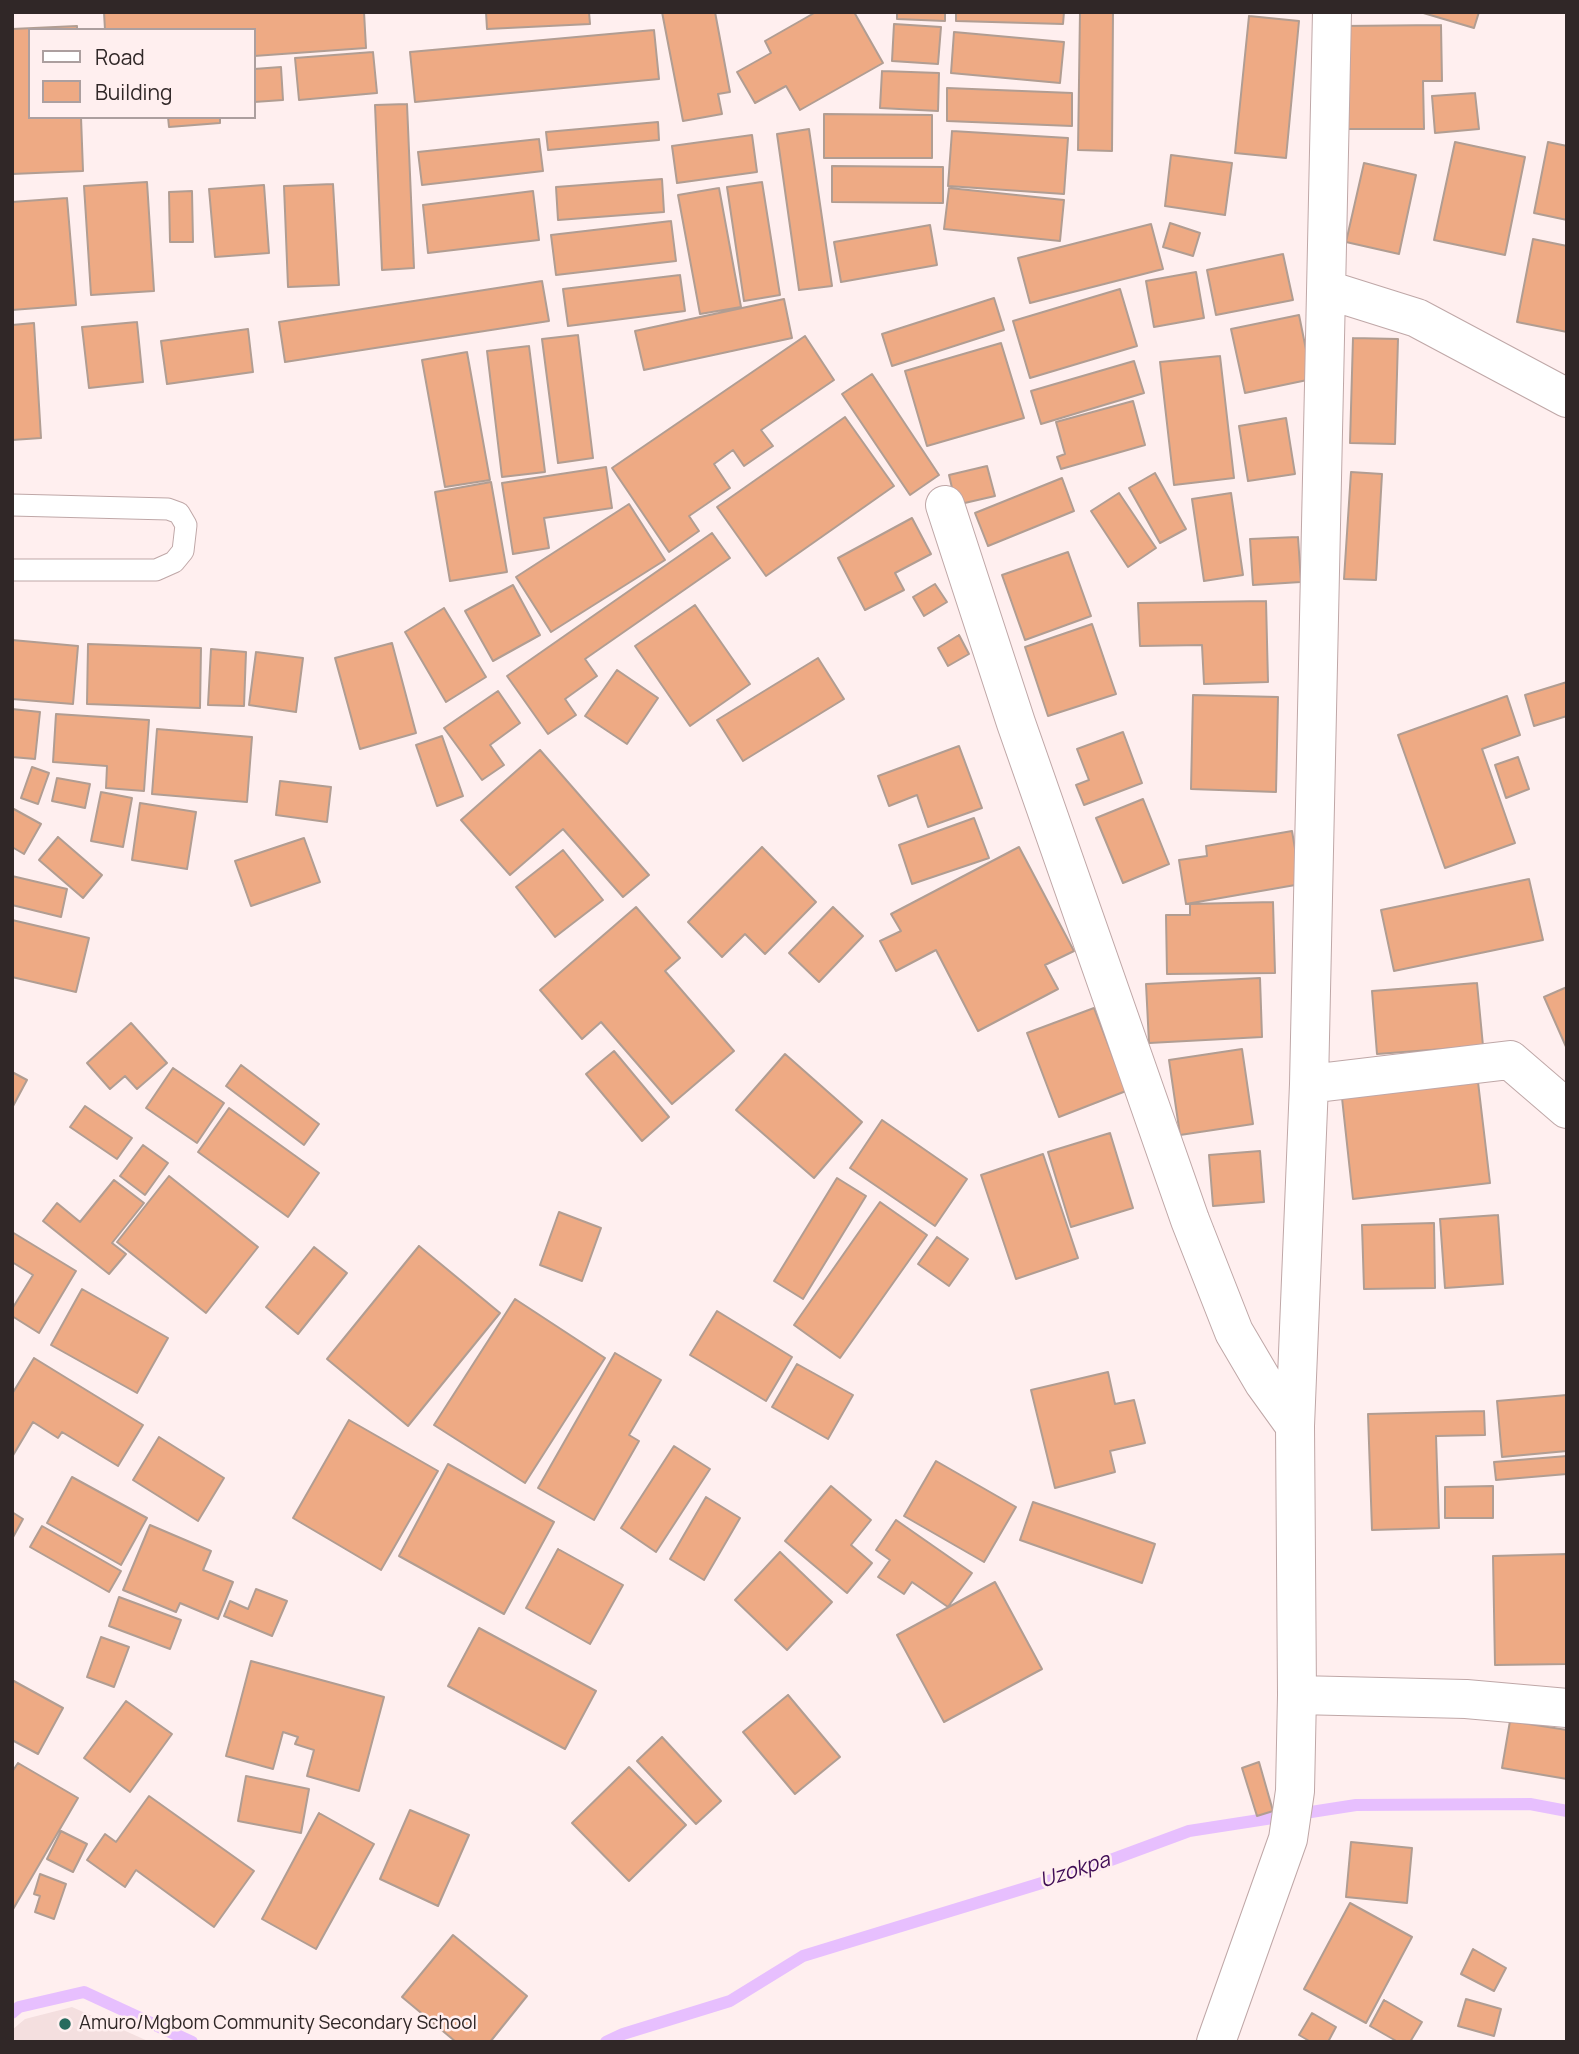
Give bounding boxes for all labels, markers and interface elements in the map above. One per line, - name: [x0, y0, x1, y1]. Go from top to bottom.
- legend: [28, 28, 256, 119]
- text: Road: [95, 43, 145, 71]
- text: Building: [95, 78, 172, 106]
- water label: Uzokpa: [1037, 1848, 1113, 1894]
- place label: Amuro/Mgbom Community Secondary School: [79, 2013, 477, 2035]
- marker: Amuro/Mgbom Community Secondary School: [57, 2016, 73, 2032]

